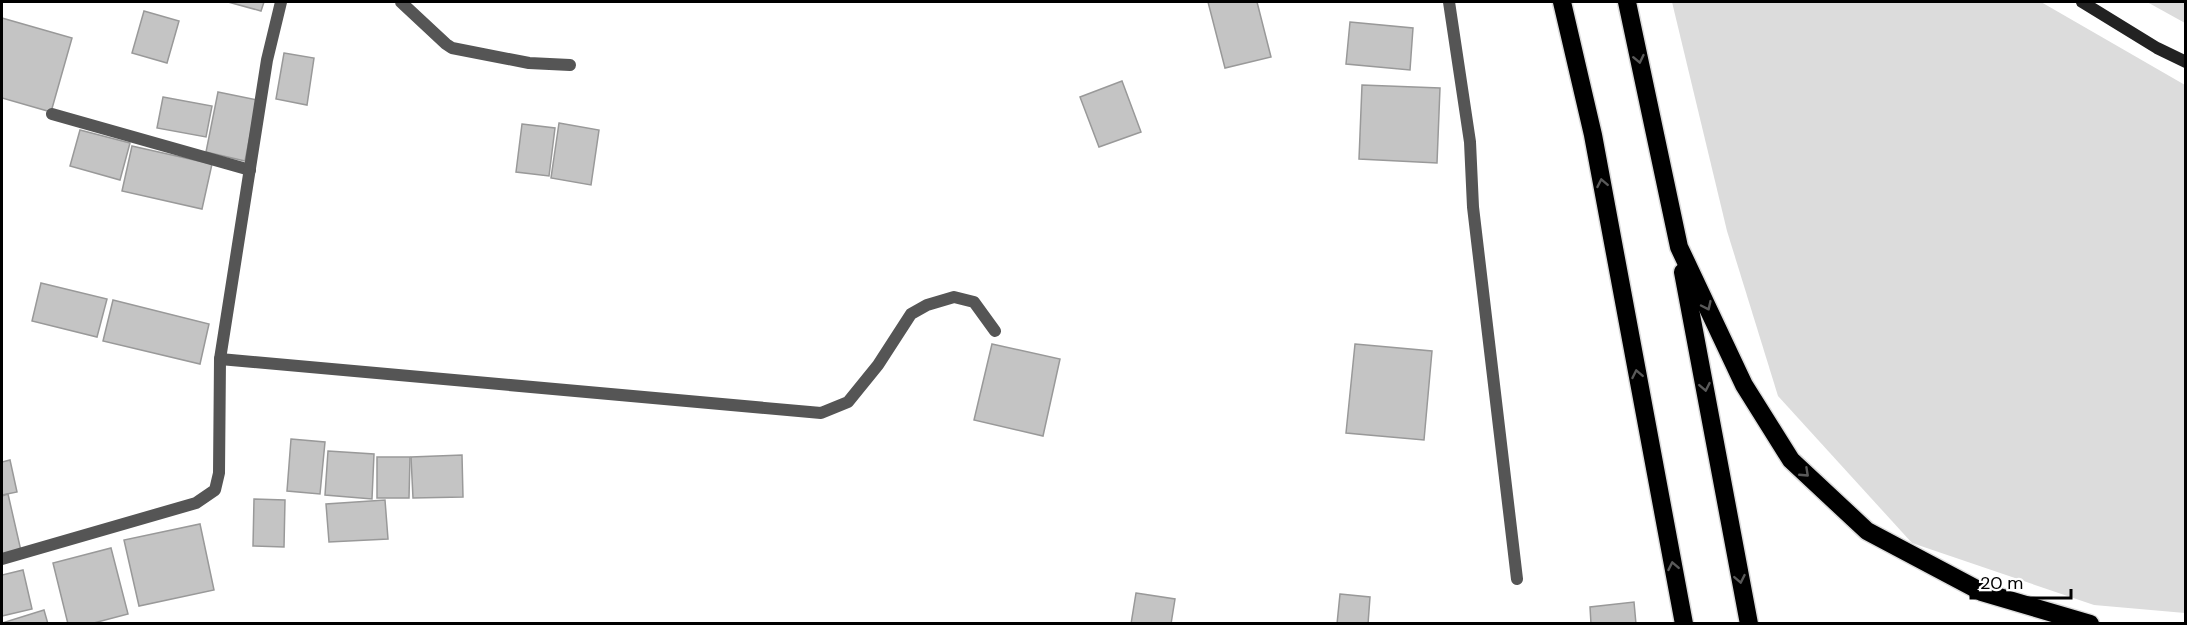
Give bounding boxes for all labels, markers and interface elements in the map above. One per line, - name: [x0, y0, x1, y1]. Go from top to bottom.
- one-way arrow: [1632, 53, 1645, 63]
- one-way arrow: [1596, 178, 1608, 187]
- one-way arrow: [1699, 300, 1711, 311]
- one-way arrow: [1631, 370, 1644, 380]
- one-way arrow: [1698, 382, 1710, 392]
- one-way arrow: [1798, 466, 1809, 477]
- one-way arrow: [1667, 561, 1680, 571]
- scale bar: [1971, 562, 2072, 600]
- text: 20 m: [1980, 571, 2023, 595]
- one-way arrow: [1733, 573, 1746, 583]

